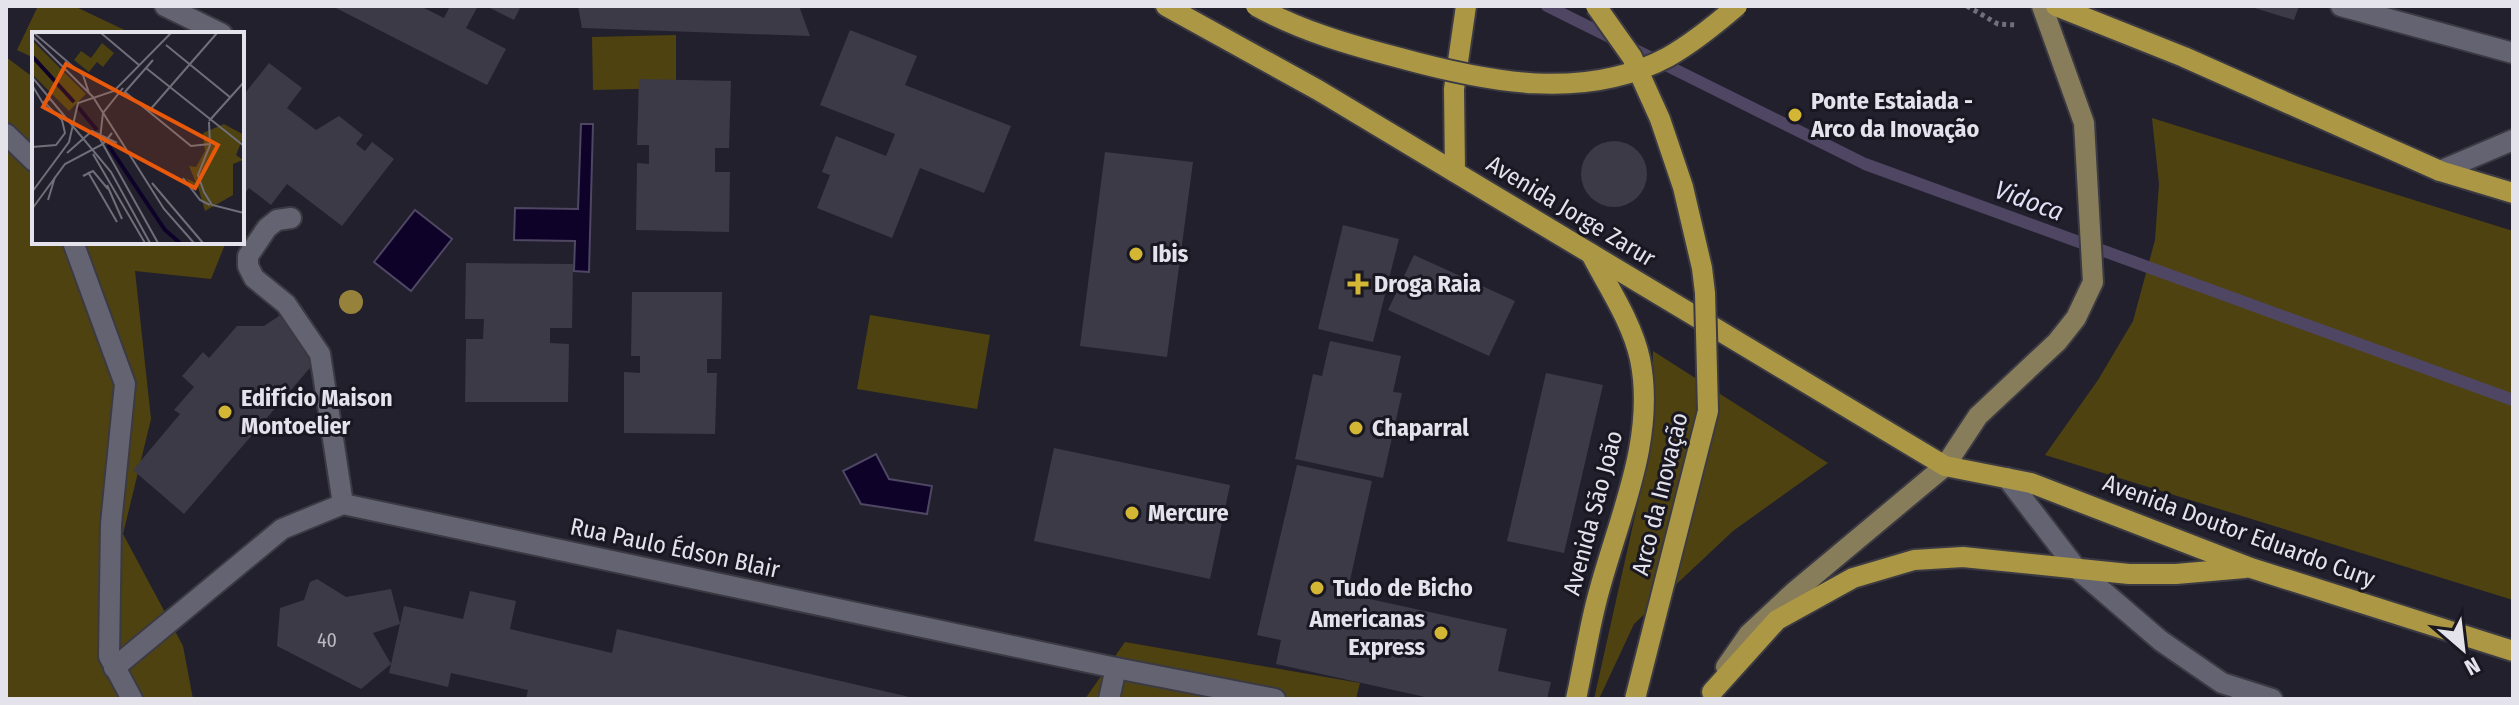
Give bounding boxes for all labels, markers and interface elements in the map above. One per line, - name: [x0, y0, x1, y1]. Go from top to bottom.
- inset map: [32, 32, 244, 244]
- place label: Ponte Estaiada - Arco da Inovação: [1810, 87, 1979, 143]
- marker: Ponte Estaiada - Arco da Inovação: [1786, 106, 1804, 124]
- street label: Avenida Jorge Zarur: [1482, 150, 1661, 273]
- water label: Vidoca: [1990, 174, 2068, 228]
- place label: Ibis: [1152, 240, 1189, 268]
- marker: Ibis: [1127, 245, 1145, 263]
- place label: Droga Raia: [1374, 270, 1481, 298]
- marker: Droga Raia: [1349, 275, 1367, 293]
- place label: Edifício Maison Montoelier: [241, 384, 393, 440]
- marker: Edifício Maison Montoelier: [216, 403, 234, 421]
- street label: Arco da Inovação: [1626, 410, 1694, 578]
- place label: Chaparral: [1372, 414, 1469, 442]
- marker: Chaparral: [1347, 419, 1365, 437]
- street label: Avenida São João: [1558, 428, 1628, 598]
- street label: Avenida Doutor Eduardo Cury: [2099, 469, 2379, 593]
- place label: Mercure: [1148, 499, 1229, 527]
- marker: Mercure: [1123, 504, 1141, 522]
- street label: Rua Paulo Édson Blair: [568, 511, 783, 584]
- place label: Tudo de Bicho: [1333, 574, 1473, 602]
- marker: Tudo de Bicho: [1308, 579, 1326, 597]
- place label: Americanas Express: [1308, 605, 1425, 661]
- north arrow: [2423, 609, 2503, 689]
- marker: Americanas Express: [1432, 624, 1450, 642]
- house number: 40: [317, 628, 337, 652]
- text: N: [2460, 651, 2484, 681]

